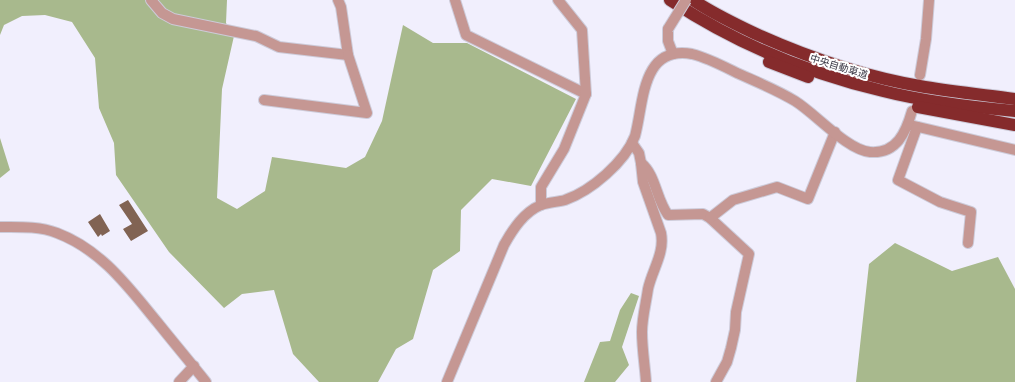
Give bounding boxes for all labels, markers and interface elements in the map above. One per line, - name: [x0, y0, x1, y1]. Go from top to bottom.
- street label: 中央自動車道: [808, 51, 870, 81]

